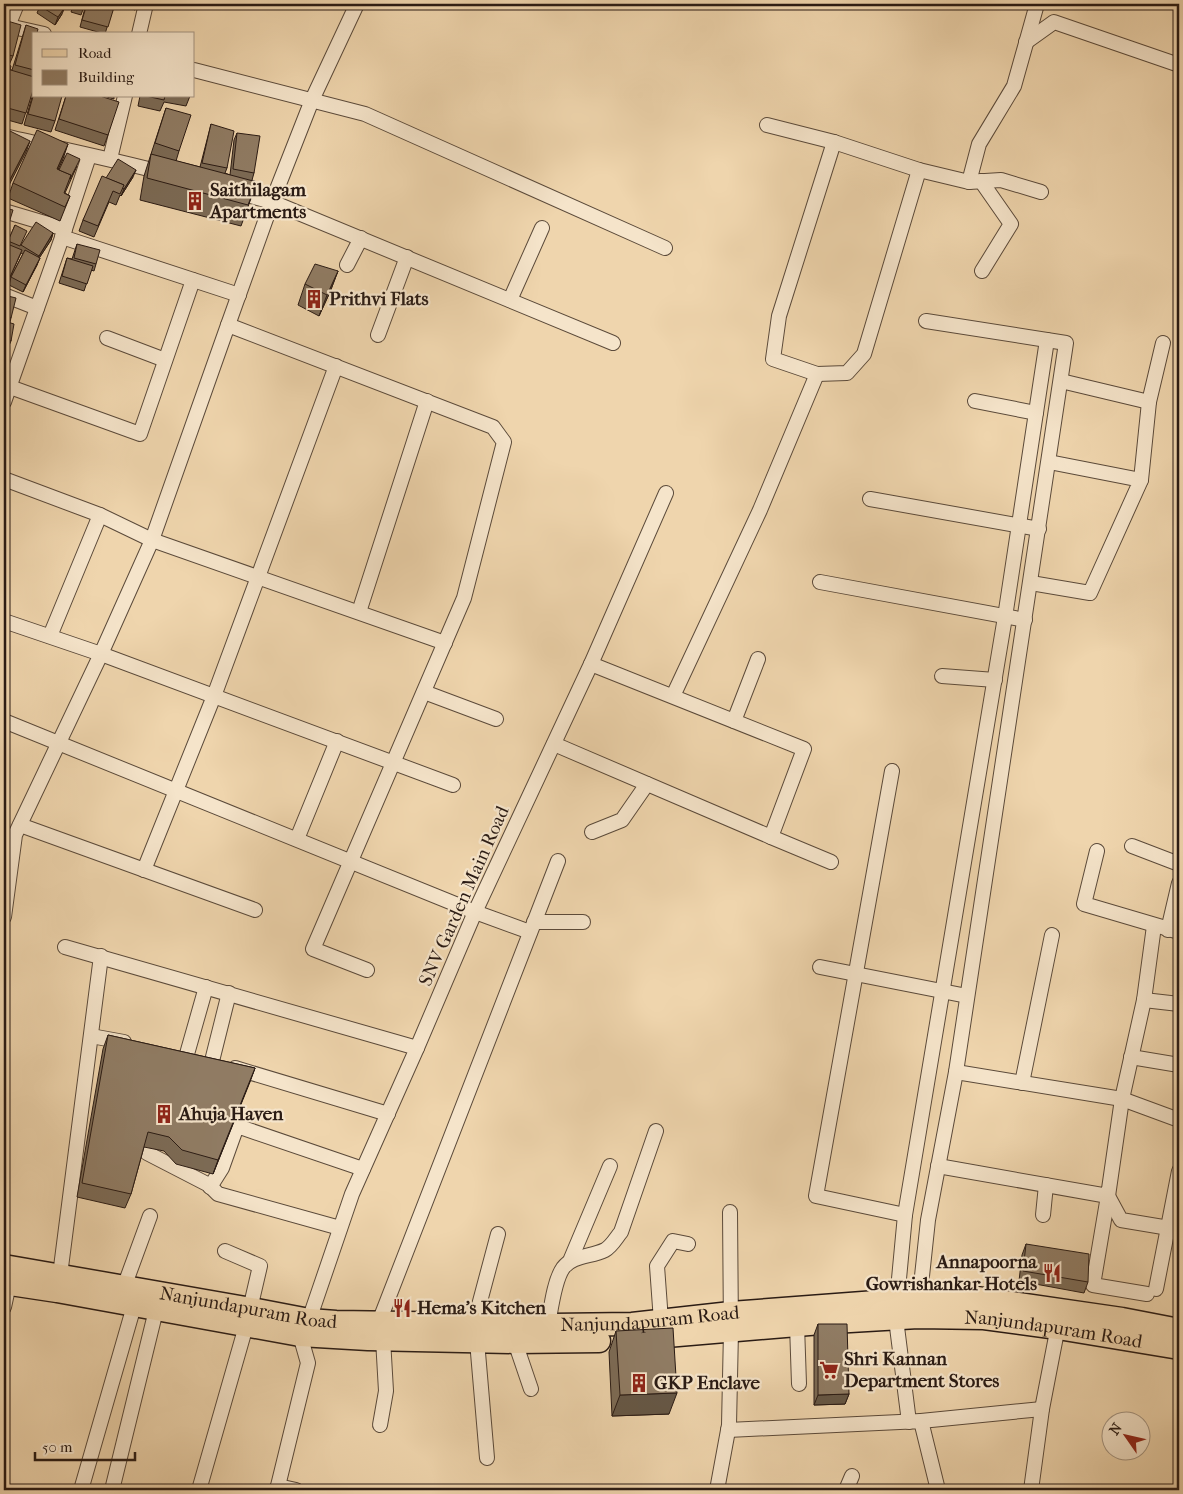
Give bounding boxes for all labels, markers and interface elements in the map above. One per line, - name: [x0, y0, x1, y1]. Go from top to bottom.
- legend: [32, 32, 195, 98]
- text: Road: [78, 44, 112, 62]
- text: Building: [78, 68, 135, 86]
- place label: Saithilagam Apartments: [209, 179, 306, 223]
- building icon: Saithilagam Apartments: [184, 190, 206, 212]
- building icon: Prithvi Flats: [303, 288, 325, 310]
- place label: Prithvi Flats: [329, 288, 429, 310]
- street label: SNV Garden Main Road: [414, 802, 514, 989]
- building icon: Ahuja Haven: [153, 1103, 175, 1125]
- place label: Ahuja Haven: [178, 1103, 284, 1125]
- place label: Annapoorna Gowrishankar Hotels: [866, 1251, 1038, 1295]
- restaurant icon: Annapoorna Gowrishankar Hotels: [1041, 1262, 1063, 1284]
- street label: Nanjundapuram Road: [158, 1282, 338, 1333]
- restaurant icon: Hema's Kitchen: [391, 1297, 413, 1319]
- place label: Hema's Kitchen: [417, 1297, 547, 1319]
- street label: Nanjundapuram Road: [560, 1301, 741, 1336]
- street label: Nanjundapuram Road: [964, 1307, 1145, 1353]
- place label: Shri Kannan Department Stores: [844, 1348, 999, 1392]
- supermarket icon: Shri Kannan Department Stores: [818, 1359, 840, 1381]
- building icon: GKP Enclave: [628, 1372, 650, 1394]
- place label: GKP Enclave: [654, 1372, 760, 1394]
- north arrow: [1100, 1412, 1150, 1462]
- text: N: [1106, 1420, 1126, 1438]
- scale bar: [35, 1429, 135, 1461]
- text: 50 m: [42, 1438, 73, 1456]

